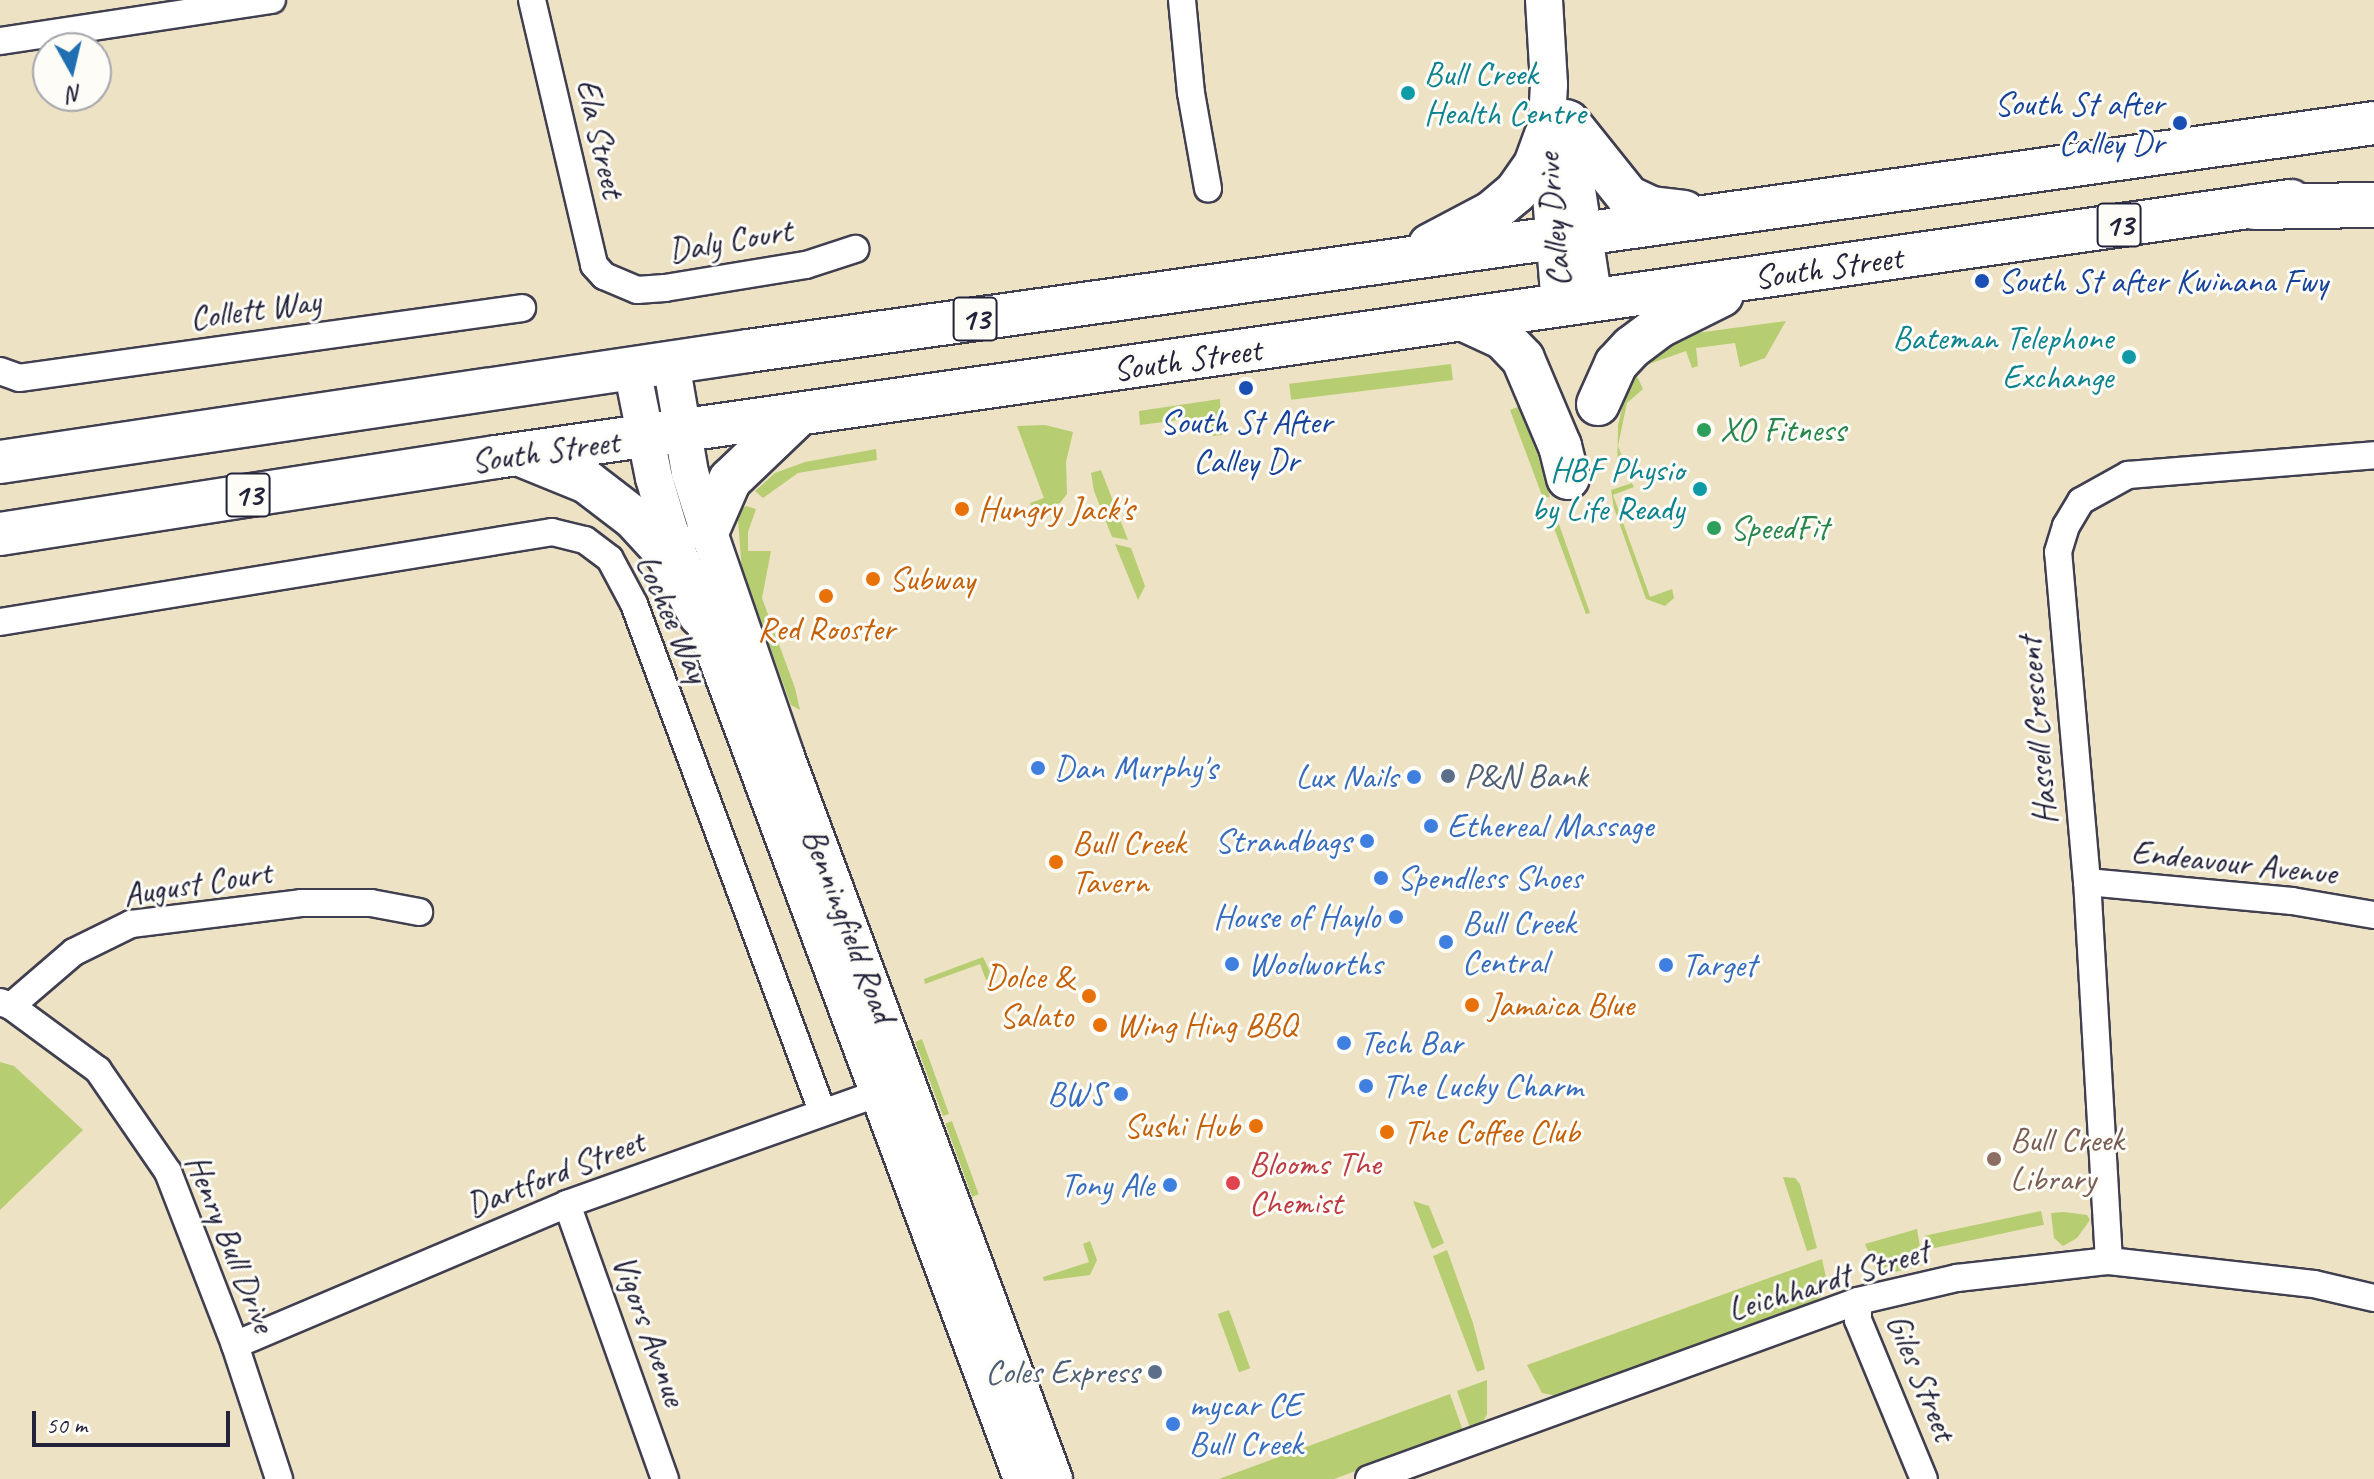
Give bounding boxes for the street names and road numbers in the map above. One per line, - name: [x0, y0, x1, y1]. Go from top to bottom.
- street label: Ela Street: [568, 75, 634, 201]
- street label: Calley Drive: [1527, 151, 1579, 289]
- road number: 13: [2095, 197, 2143, 253]
- street label: Daly Court: [665, 209, 795, 271]
- street label: South Street: [1751, 236, 1905, 298]
- street label: Collett Way: [187, 280, 323, 338]
- road number: 13: [951, 291, 999, 347]
- street label: South Street: [1110, 328, 1264, 390]
- street label: South Street: [468, 420, 622, 482]
- road number: 13: [224, 467, 272, 523]
- street label: Lochee Way: [627, 548, 719, 688]
- street label: Hassell Crescent: [2008, 635, 2066, 827]
- street label: Benningfield Road: [793, 822, 905, 1028]
- street label: Endeavour Avenue: [2130, 831, 2338, 893]
- street label: August Court: [120, 851, 274, 915]
- street label: Dartford Street: [460, 1120, 650, 1226]
- street label: Henry Bull Drive: [177, 1148, 285, 1338]
- street label: Leichhardt Street: [1723, 1230, 1933, 1330]
- street label: Vigors Avenue: [604, 1249, 696, 1411]
- street label: Giles Street: [1878, 1307, 1966, 1447]

